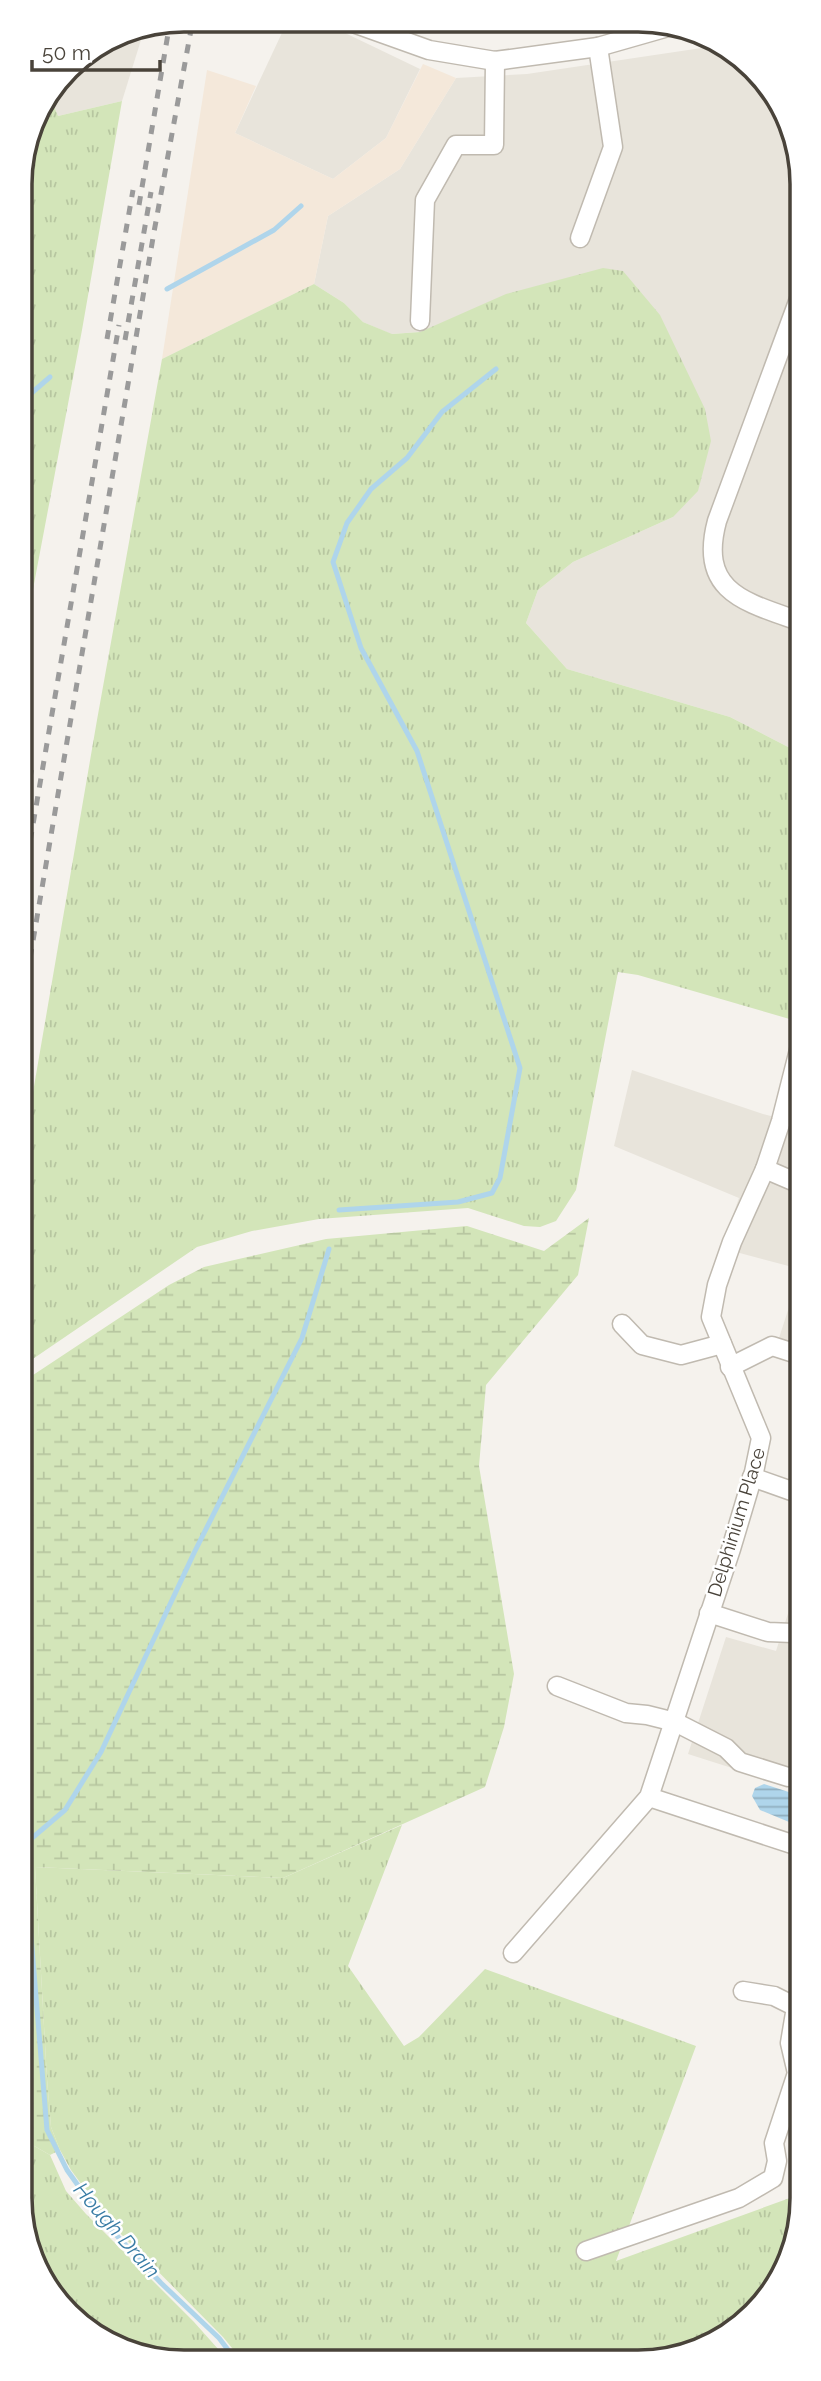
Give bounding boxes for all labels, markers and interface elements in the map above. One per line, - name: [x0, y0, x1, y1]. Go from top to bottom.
- scale bar: [32, 28, 159, 72]
- text: 50 m: [42, 40, 91, 65]
- street label: Delphinium Place: [703, 1445, 769, 1599]
- water label: Hough Drain: [69, 2177, 165, 2283]

